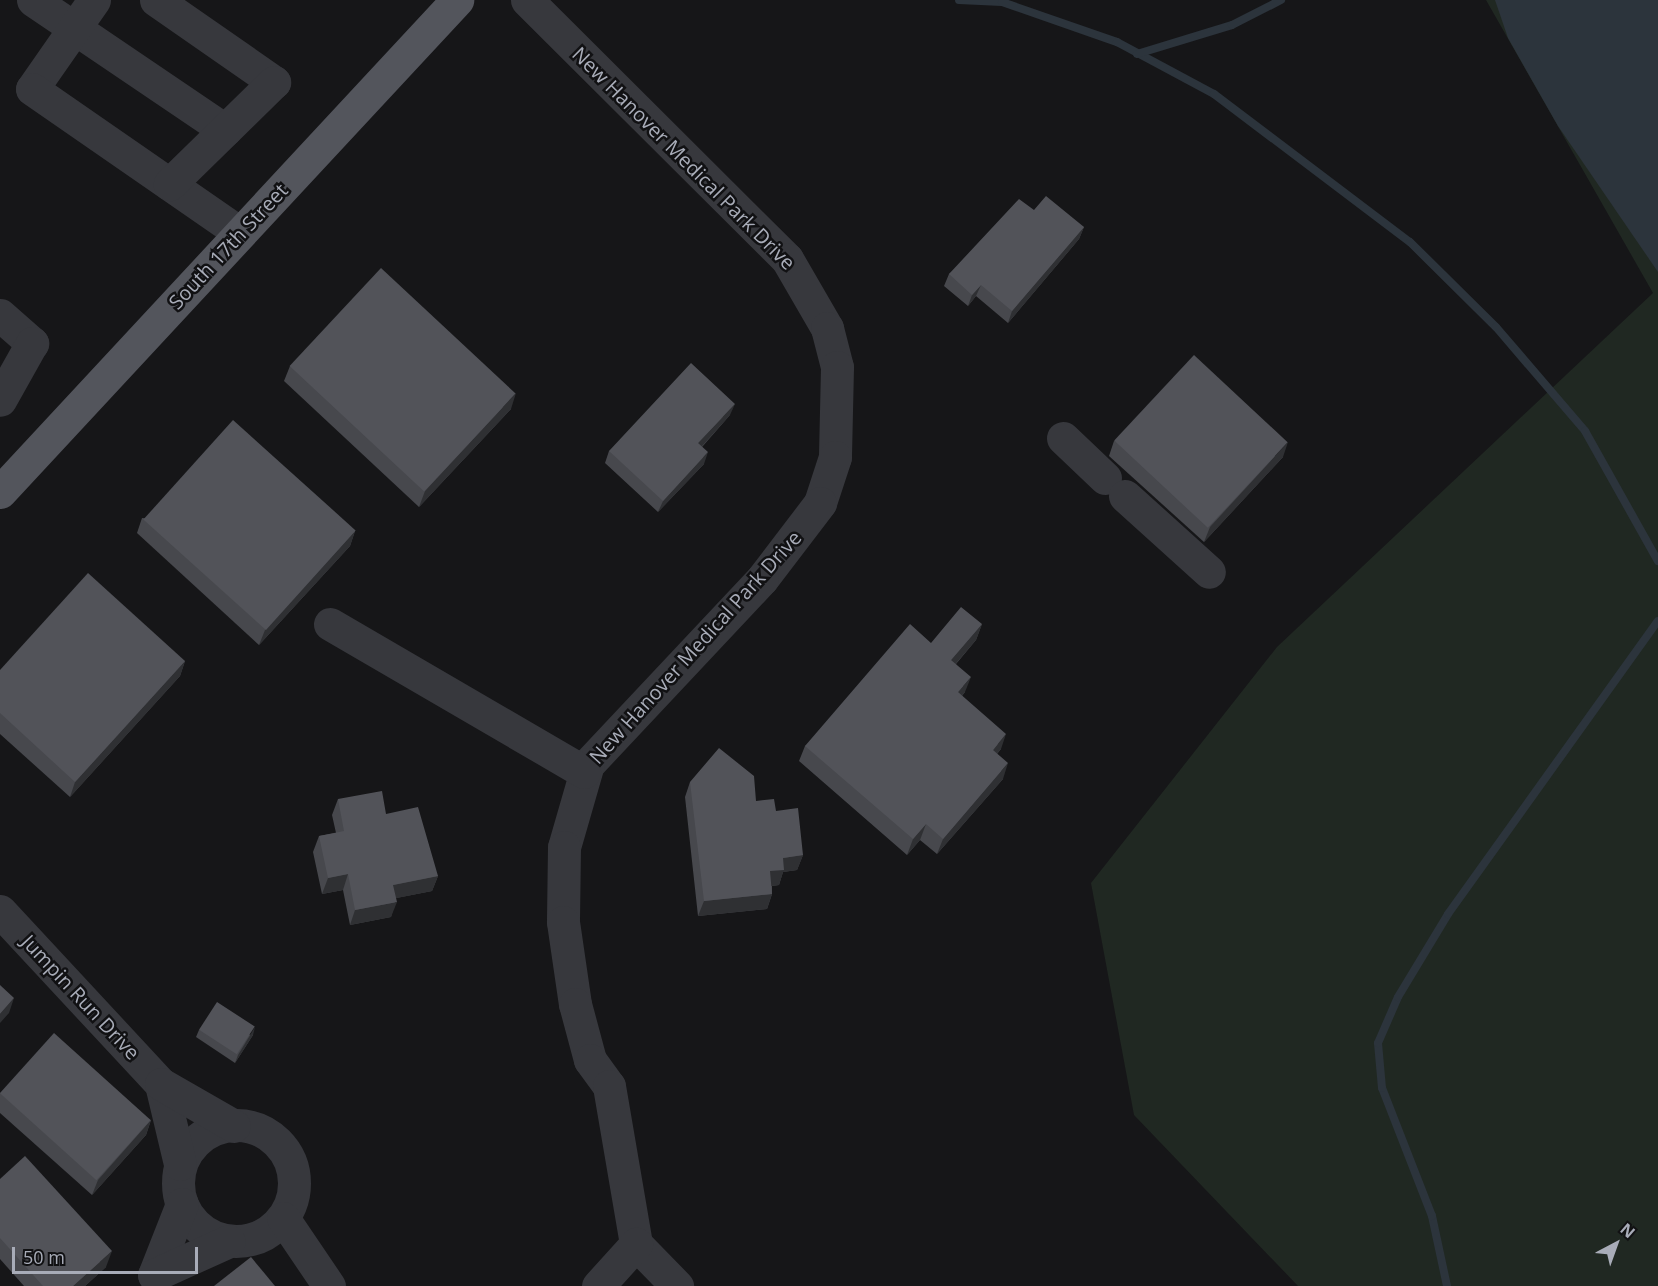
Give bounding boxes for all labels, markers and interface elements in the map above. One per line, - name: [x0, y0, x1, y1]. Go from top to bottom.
- street label: New Hanover Medical Park Drive: [568, 42, 800, 274]
- street label: South 17th Street: [164, 178, 292, 314]
- street label: New Hanover Medical Park Drive: [584, 526, 806, 768]
- street label: Jumpin Run Drive: [17, 930, 145, 1064]
- north arrow: [1586, 1214, 1646, 1274]
- text: N: [1616, 1218, 1640, 1243]
- scale bar: [15, 1235, 201, 1273]
- text: 50 m: [23, 1245, 65, 1269]

